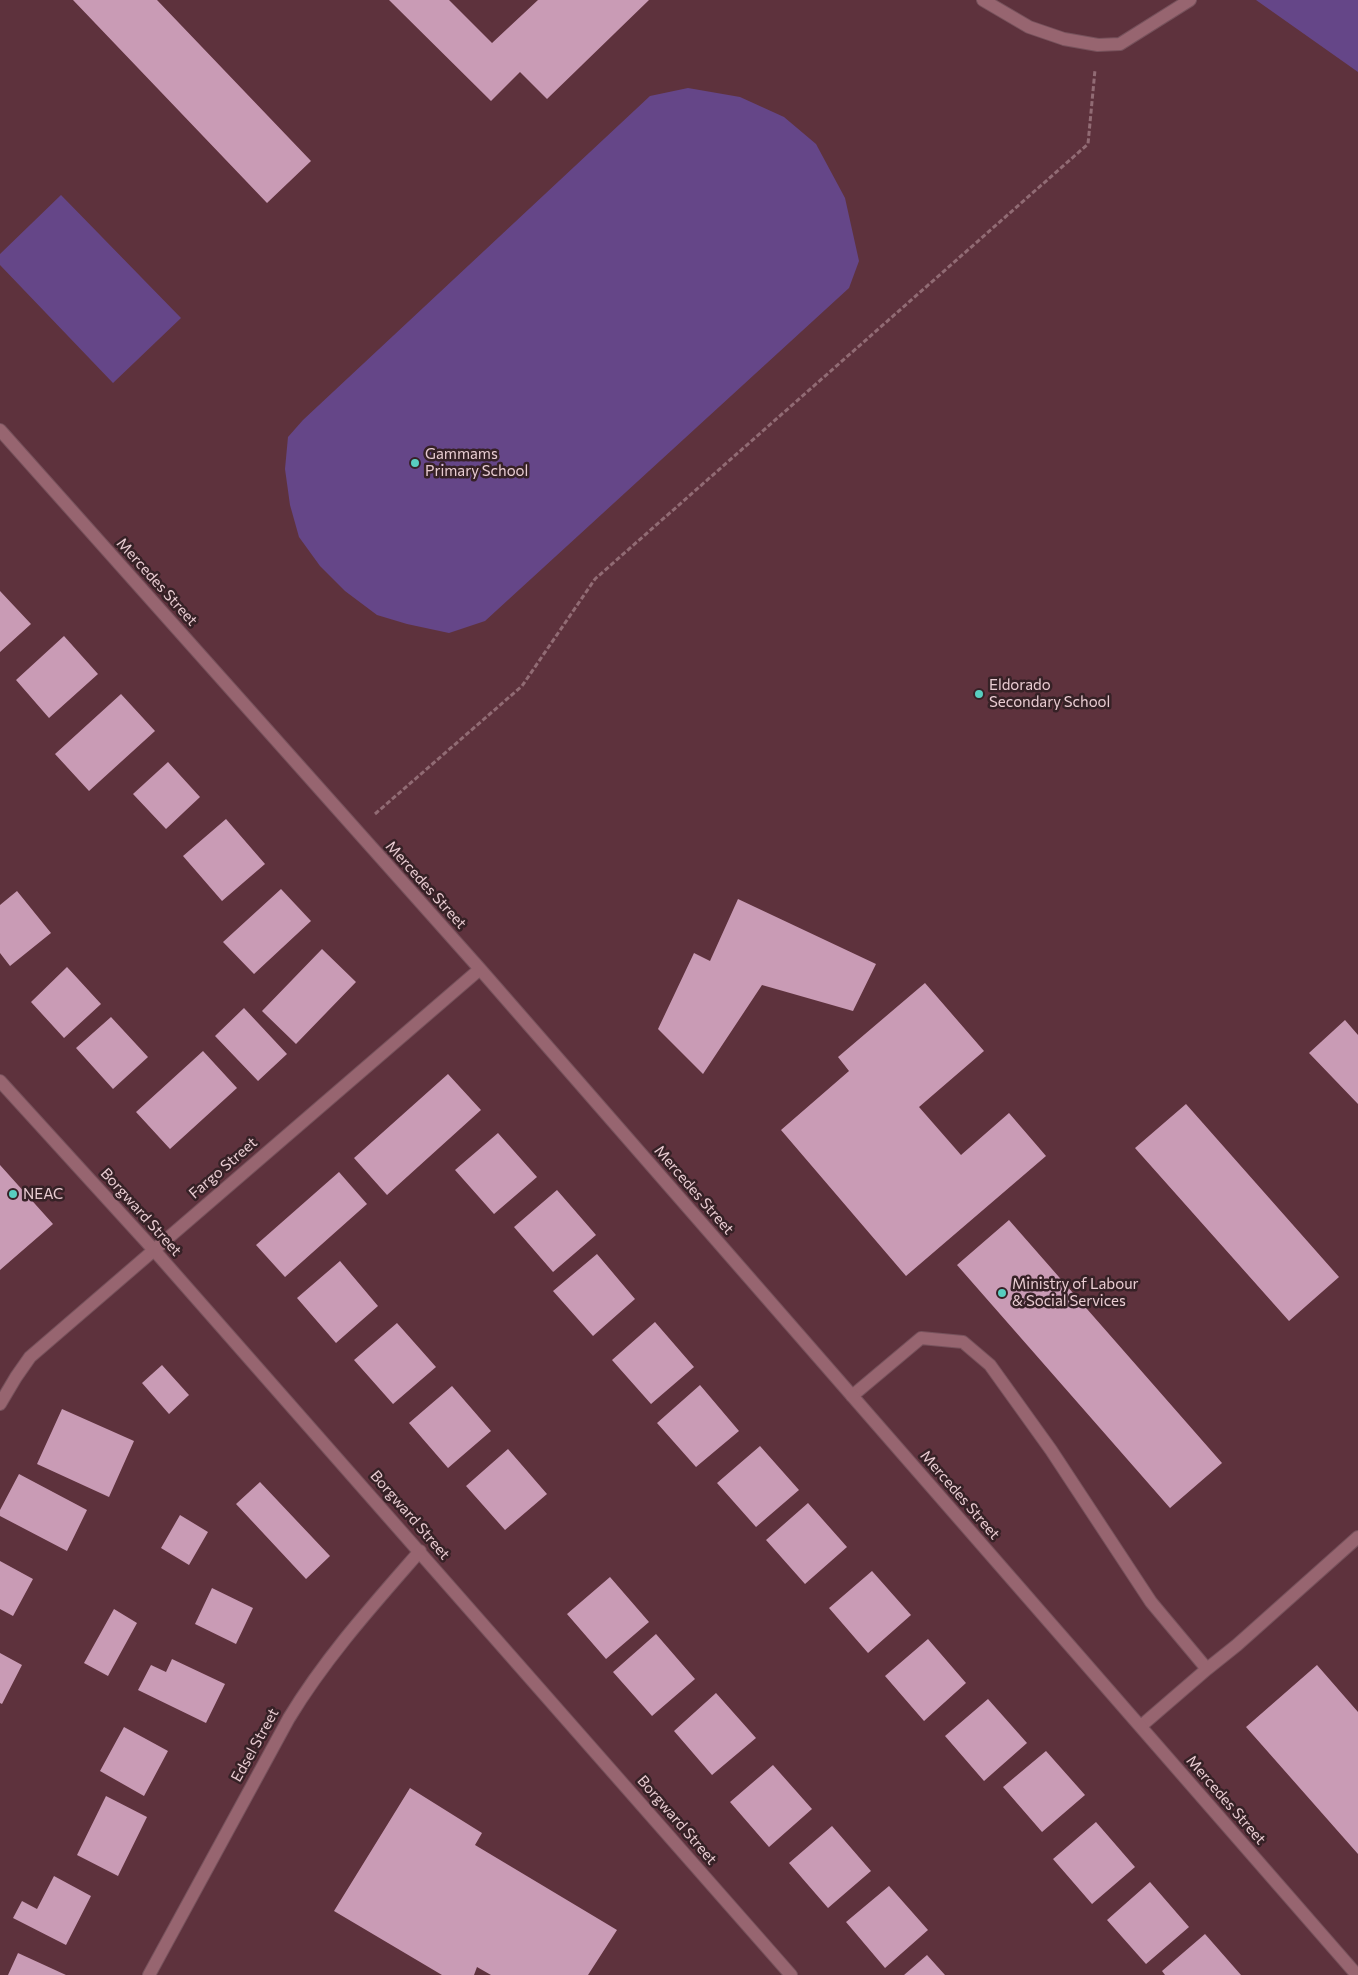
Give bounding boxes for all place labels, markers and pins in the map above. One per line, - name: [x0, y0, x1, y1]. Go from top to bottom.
- place label: Gammams Primary School: [425, 445, 528, 480]
- marker: Gammams Primary School: [409, 457, 421, 469]
- place label: Eldorado Secondary School: [989, 676, 1110, 711]
- marker: Eldorado Secondary School: [973, 688, 985, 700]
- place label: NEAC: [23, 1185, 63, 1203]
- marker: NEAC: [7, 1188, 19, 1200]
- place label: Ministry of Labour & Social Services: [1012, 1275, 1139, 1310]
- marker: Ministry of Labour & Social Services: [996, 1287, 1008, 1299]

